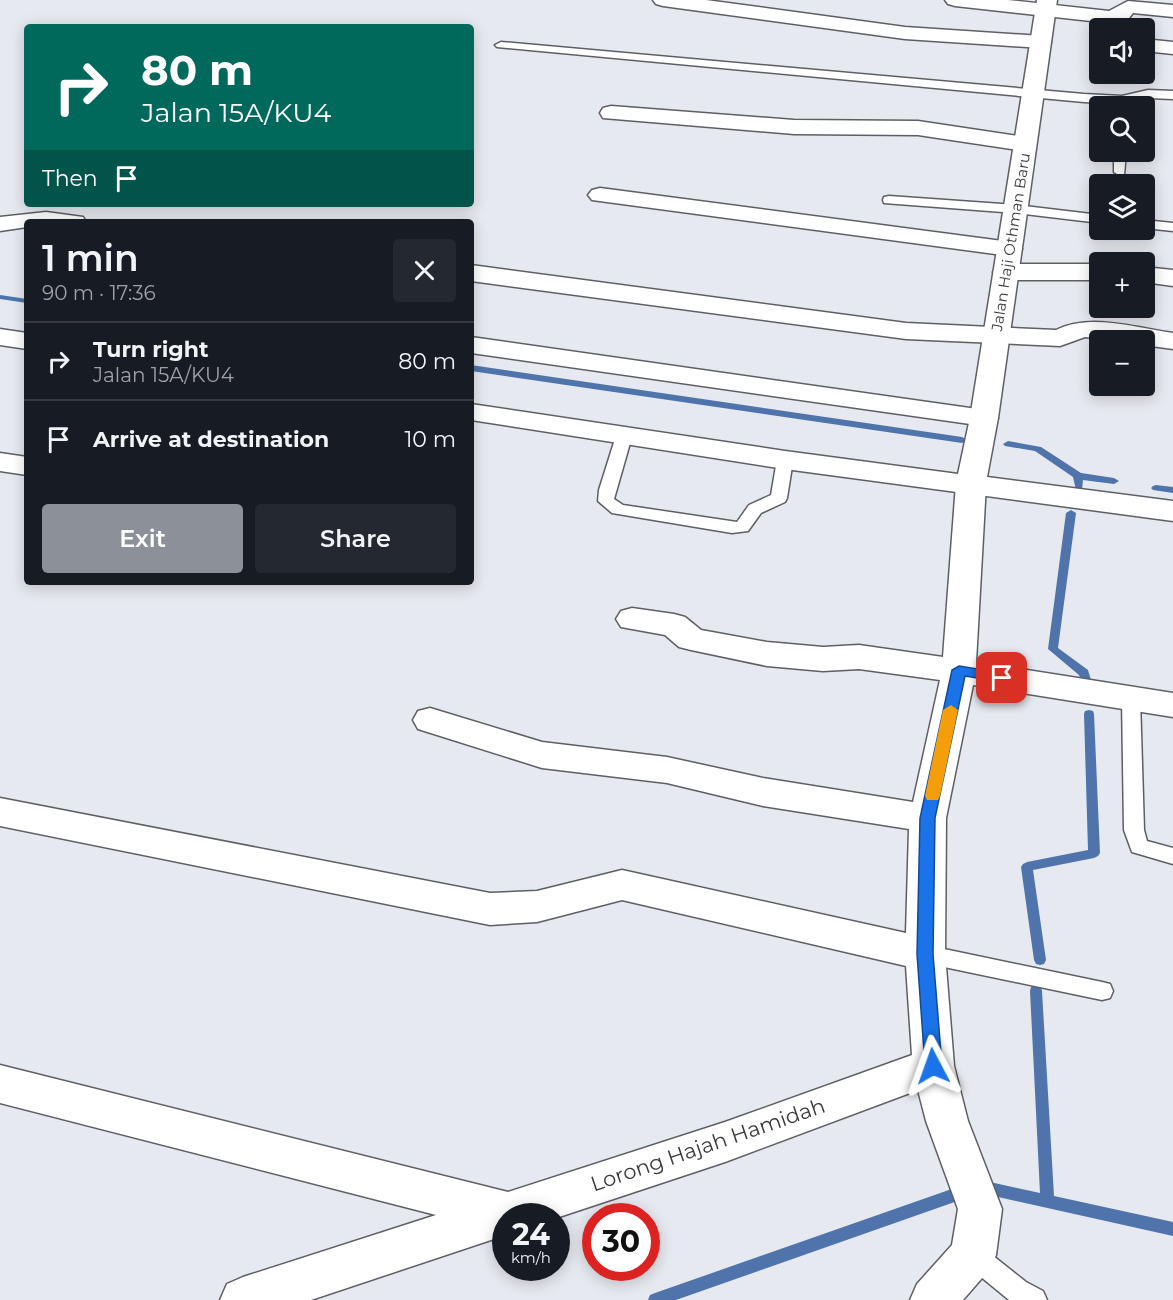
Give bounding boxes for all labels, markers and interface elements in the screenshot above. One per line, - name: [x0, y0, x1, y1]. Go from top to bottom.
- map controls: [1089, 18, 1155, 396]
- button: sound: [1089, 18, 1155, 84]
- text: 80 m: [141, 44, 253, 96]
- icon: right: [42, 48, 120, 126]
- text: Jalan 15A/KU4: [141, 96, 331, 129]
- button: search: [1089, 96, 1155, 162]
- street label: Jalan Haji Othman Baru: [987, 151, 1034, 333]
- icon: arrive: [110, 162, 143, 195]
- text: Then: [42, 165, 98, 192]
- button: layers: [1089, 174, 1155, 240]
- text: 1 min: [42, 236, 139, 280]
- button: close: [393, 239, 456, 302]
- button: +: [1089, 252, 1155, 318]
- text: 90 m · 17:36: [42, 281, 156, 305]
- button: −: [1089, 330, 1155, 396]
- text: Turn right: [93, 336, 208, 363]
- icon: right: [42, 345, 75, 378]
- text: 80 m: [398, 348, 456, 375]
- text: Jalan 15A/KU4: [93, 363, 234, 387]
- icon: arrive: [42, 423, 75, 456]
- text: Arrive at destination: [93, 426, 329, 453]
- text: 10 m: [404, 426, 456, 453]
- button: Exit: [42, 504, 243, 573]
- button: Share: [255, 504, 456, 573]
- pin: [976, 652, 1027, 703]
- icon: arrive: [985, 661, 1018, 694]
- position arrow: [901, 1034, 965, 1098]
- street label: Lorong Hajah Hamidah: [587, 1093, 828, 1196]
- speed limit sign: 30: [582, 1203, 660, 1281]
- text: 24: [512, 1216, 550, 1253]
- text: km/h: [511, 1248, 551, 1267]

